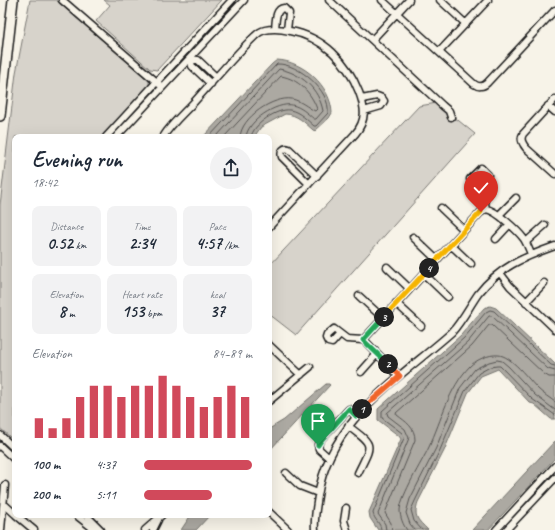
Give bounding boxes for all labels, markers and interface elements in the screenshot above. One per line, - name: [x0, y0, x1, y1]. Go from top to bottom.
- text: Evening run: [32, 146, 122, 174]
- button: share: [210, 147, 252, 189]
- pin: [464, 171, 498, 212]
- text: 18:42: [32, 175, 58, 191]
- icon: check: [470, 177, 492, 199]
- text: Distance: [50, 219, 83, 233]
- text: Time: [134, 219, 150, 233]
- text: Pace: [209, 219, 226, 233]
- text: 0.52: [47, 233, 73, 254]
- text: 2:34: [129, 233, 155, 254]
- text: 4:57: [196, 233, 222, 254]
- text: km: [73, 238, 86, 252]
- text: /km: [222, 238, 239, 252]
- pin: 4: [419, 258, 439, 278]
- text: 4: [427, 261, 431, 275]
- text: Elevation: [50, 287, 84, 301]
- text: Heart rate: [122, 287, 162, 301]
- text: kcal: [210, 287, 225, 301]
- text: 8: [58, 301, 66, 322]
- text: 153: [122, 301, 144, 322]
- text: 37: [210, 301, 225, 322]
- text: m: [66, 306, 75, 320]
- text: bpm: [144, 306, 162, 320]
- pin: 3: [374, 307, 394, 327]
- text: 3: [382, 310, 386, 324]
- text: Elevation: [32, 346, 72, 362]
- text: 84–89 m: [212, 346, 252, 362]
- pin: 2: [378, 354, 398, 374]
- text: 2: [386, 357, 390, 371]
- pin: 1: [352, 399, 372, 419]
- text: 1: [360, 402, 364, 416]
- pin: [301, 404, 335, 445]
- icon: arrive: [307, 410, 329, 432]
- text: 100 m: [32, 457, 60, 473]
- text: 4:37: [96, 457, 116, 473]
- text: 200 m: [32, 487, 60, 503]
- text: 5:11: [96, 487, 116, 503]

